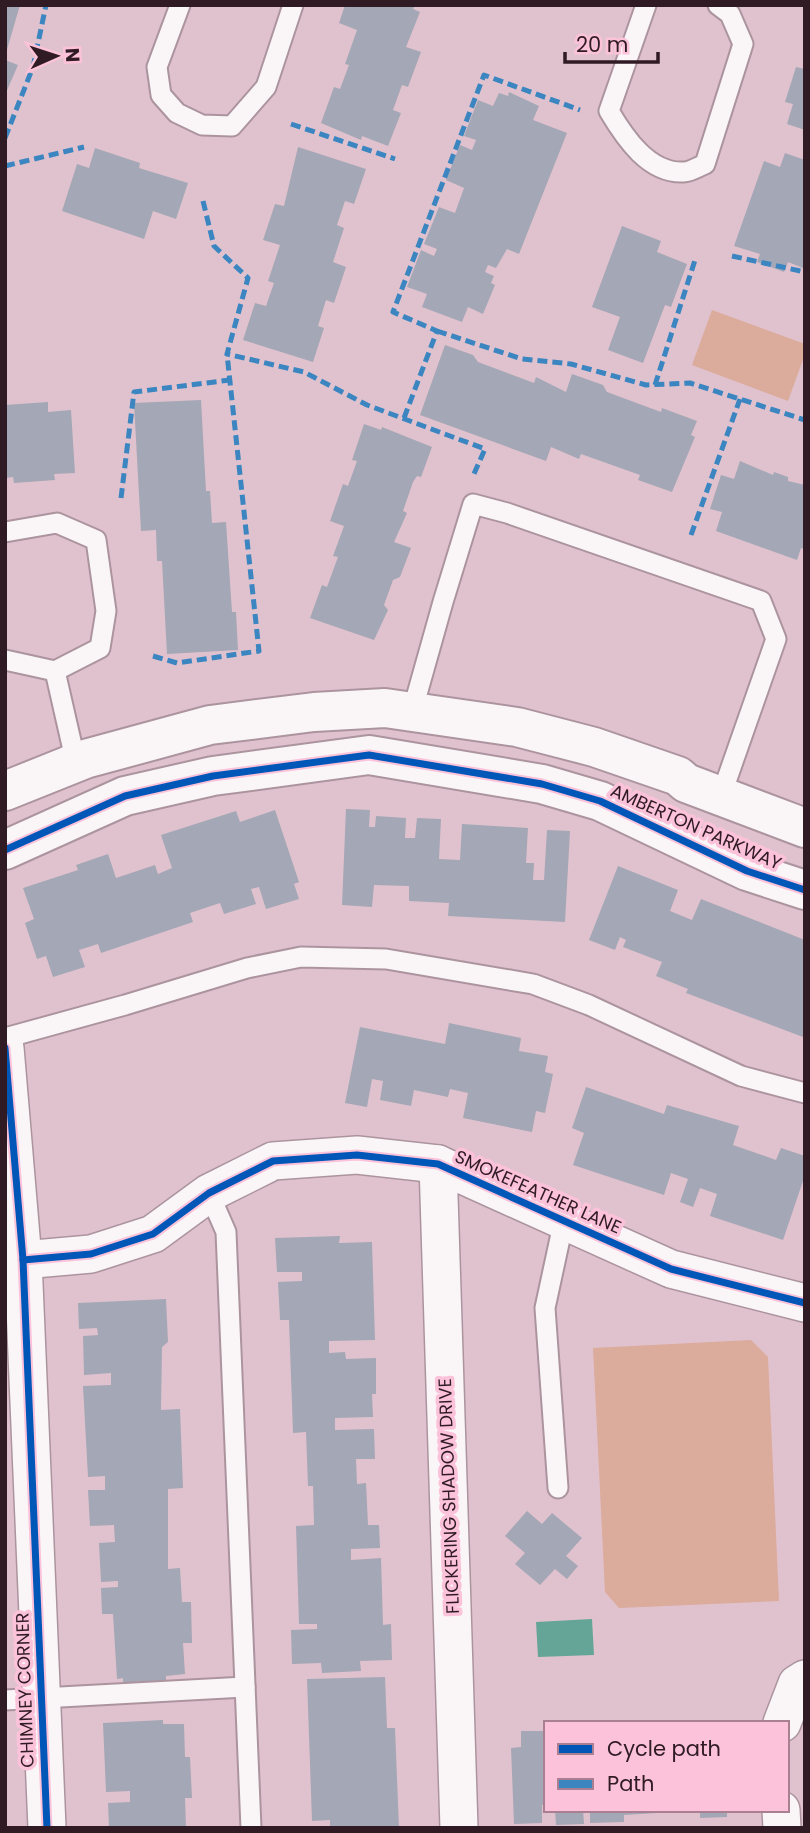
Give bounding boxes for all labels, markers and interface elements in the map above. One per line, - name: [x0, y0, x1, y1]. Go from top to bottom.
- north arrow: [21, 21, 91, 91]
- scale bar: [565, 21, 658, 65]
- text: 20 m: [576, 30, 629, 59]
- text: N: [59, 47, 86, 63]
- street label: AMBERTON PARKWAY: [607, 778, 786, 876]
- street label: SMOKEFEATHER LANE: [451, 1144, 625, 1239]
- street label: FLICKERING SHADOW DRIVE: [432, 1378, 465, 1614]
- street label: CHIMNEY CORNER: [9, 1612, 40, 1768]
- legend: [544, 1721, 789, 1812]
- text: Cycle path: [607, 1734, 721, 1763]
- text: Path: [607, 1769, 654, 1798]

